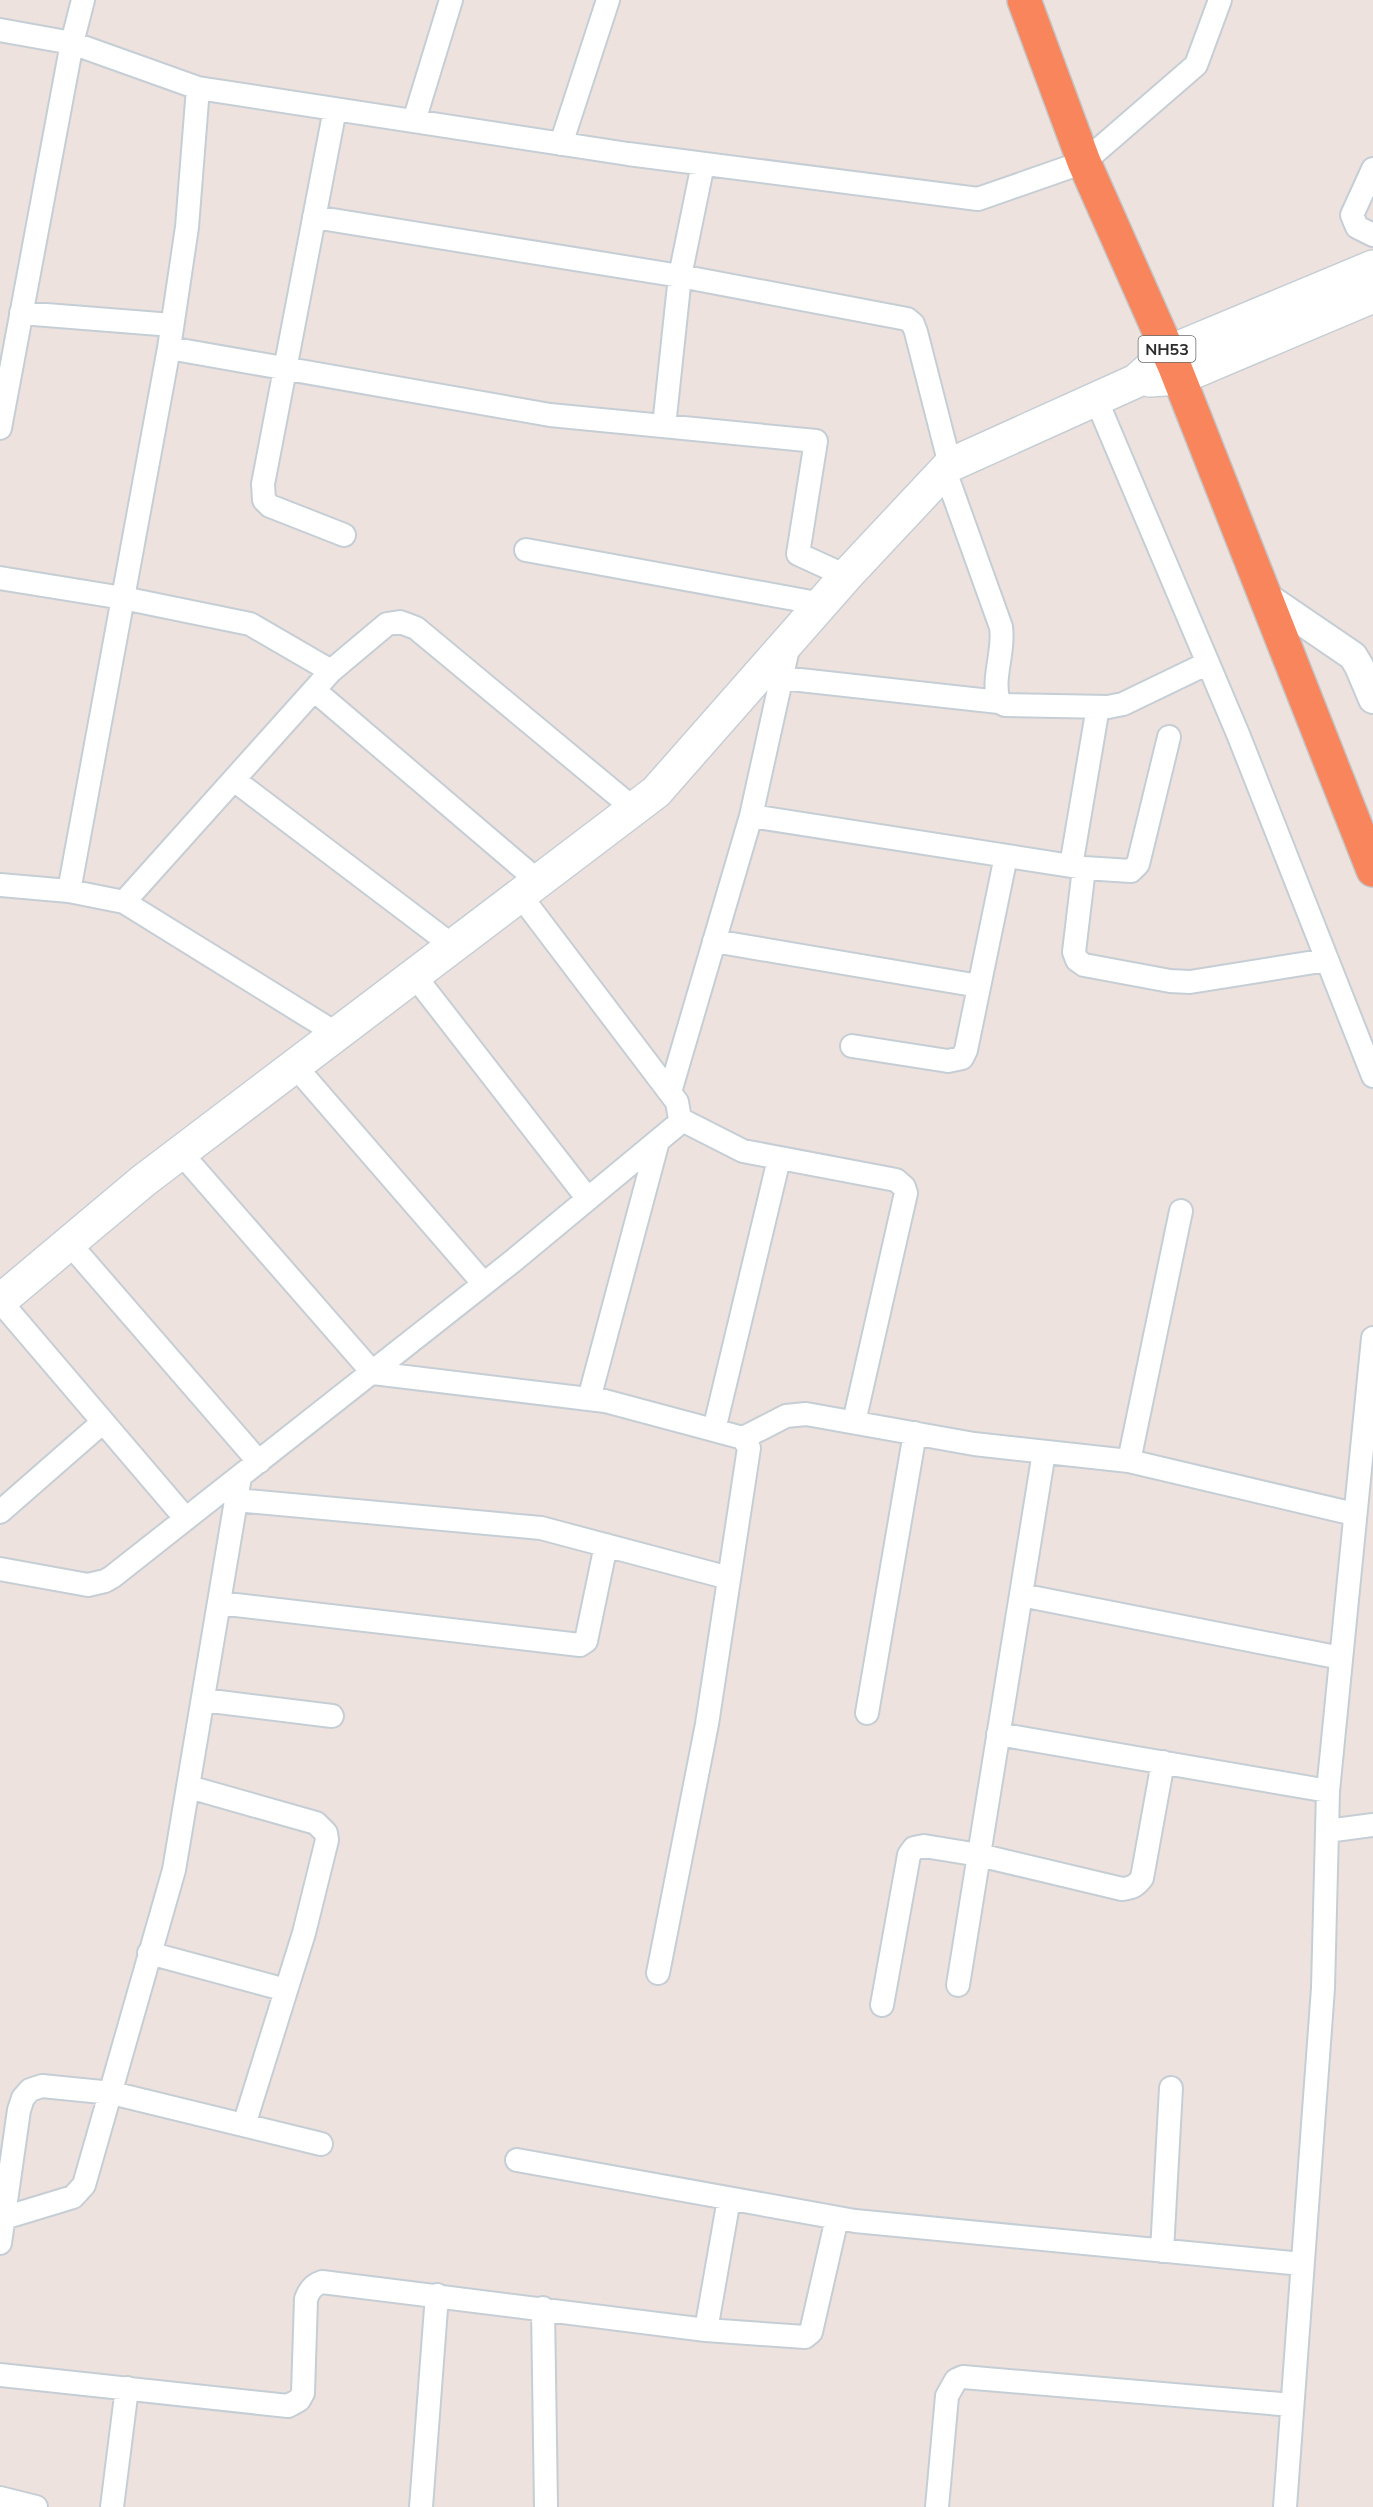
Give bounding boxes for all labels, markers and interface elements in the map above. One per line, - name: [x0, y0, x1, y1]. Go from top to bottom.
- road number: NH53: [1138, 336, 1196, 362]

